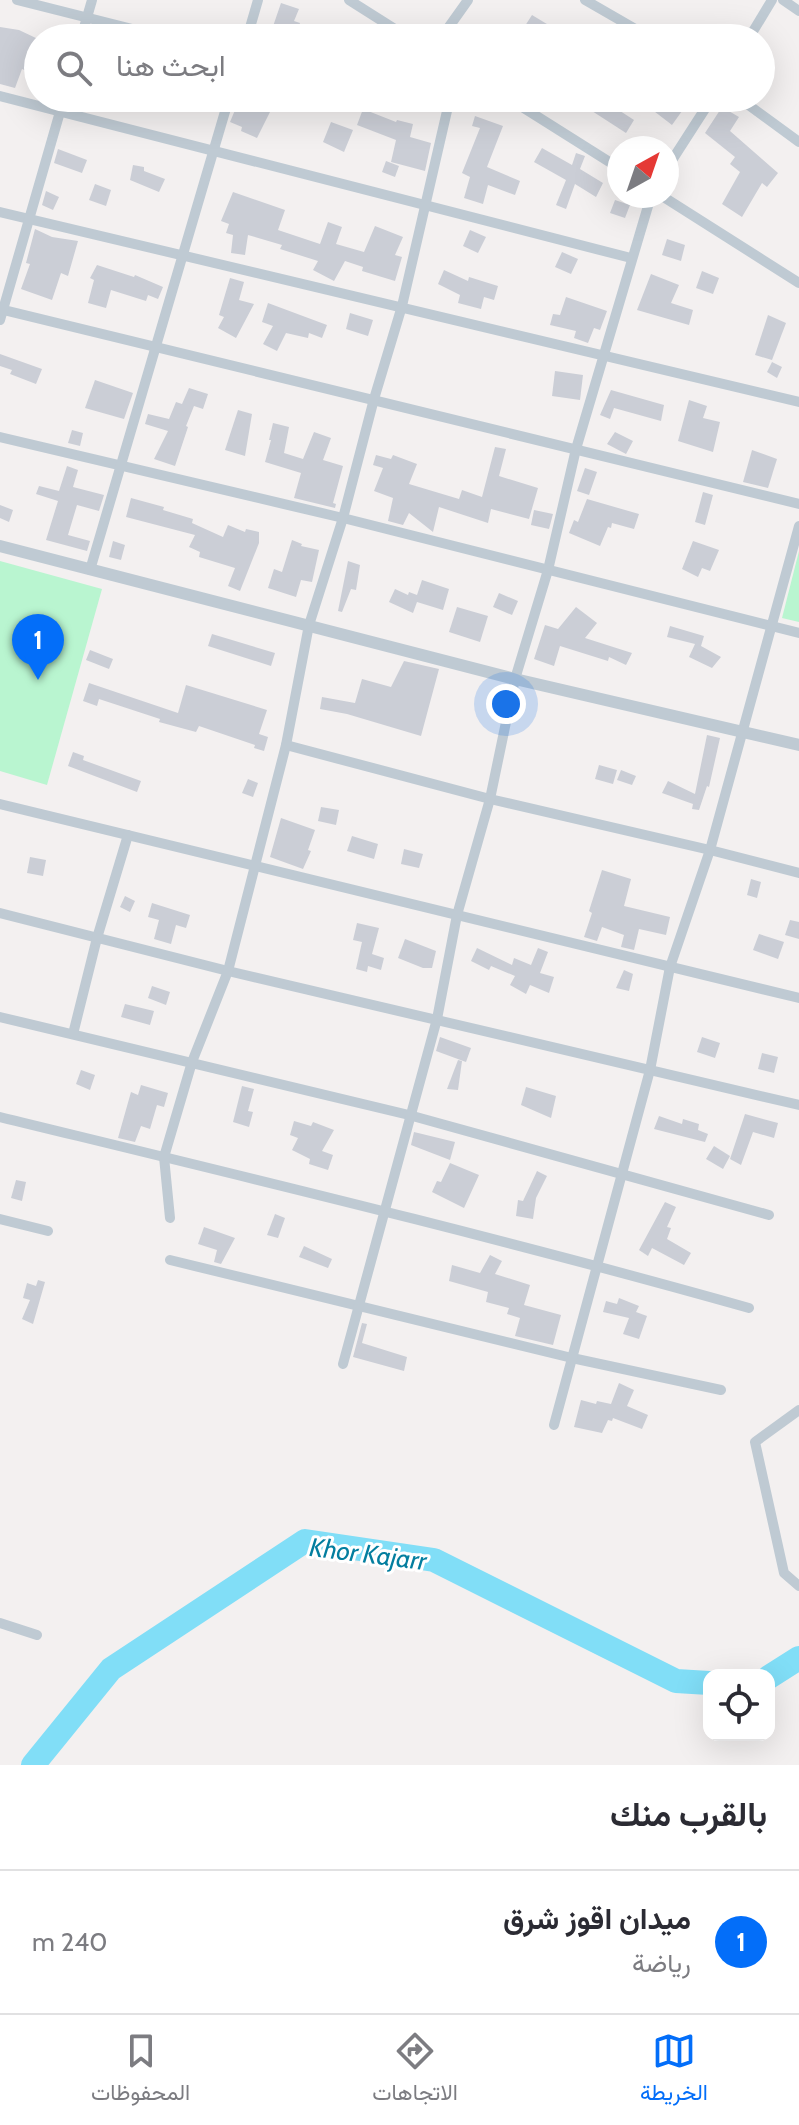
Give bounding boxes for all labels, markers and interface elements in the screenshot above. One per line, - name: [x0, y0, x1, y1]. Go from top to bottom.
- search box: [24, 24, 775, 112]
- icon: search: [52, 46, 96, 90]
- text: ابحث هنا: [116, 47, 226, 84]
- north arrow: [607, 136, 679, 208]
- pin: 1: [12, 614, 64, 680]
- your location: [486, 684, 526, 724]
- water label: Khor Kajarr: [308, 1531, 429, 1577]
- map controls: [703, 1669, 775, 1741]
- button: locate: [703, 1669, 775, 1741]
- text: بالقرب منك: [610, 1793, 767, 1835]
- text: ميدان اقوز شرق: [503, 1900, 691, 1937]
- text: 240 m: [32, 1926, 107, 1958]
- text: 1: [736, 1926, 746, 1958]
- text: رياضة: [632, 1947, 691, 1979]
- tab: المحفوظات: [91, 2029, 190, 2112]
- tab: الاتجاهات: [372, 2029, 458, 2112]
- tab: الخريطة: [640, 2029, 708, 2112]

